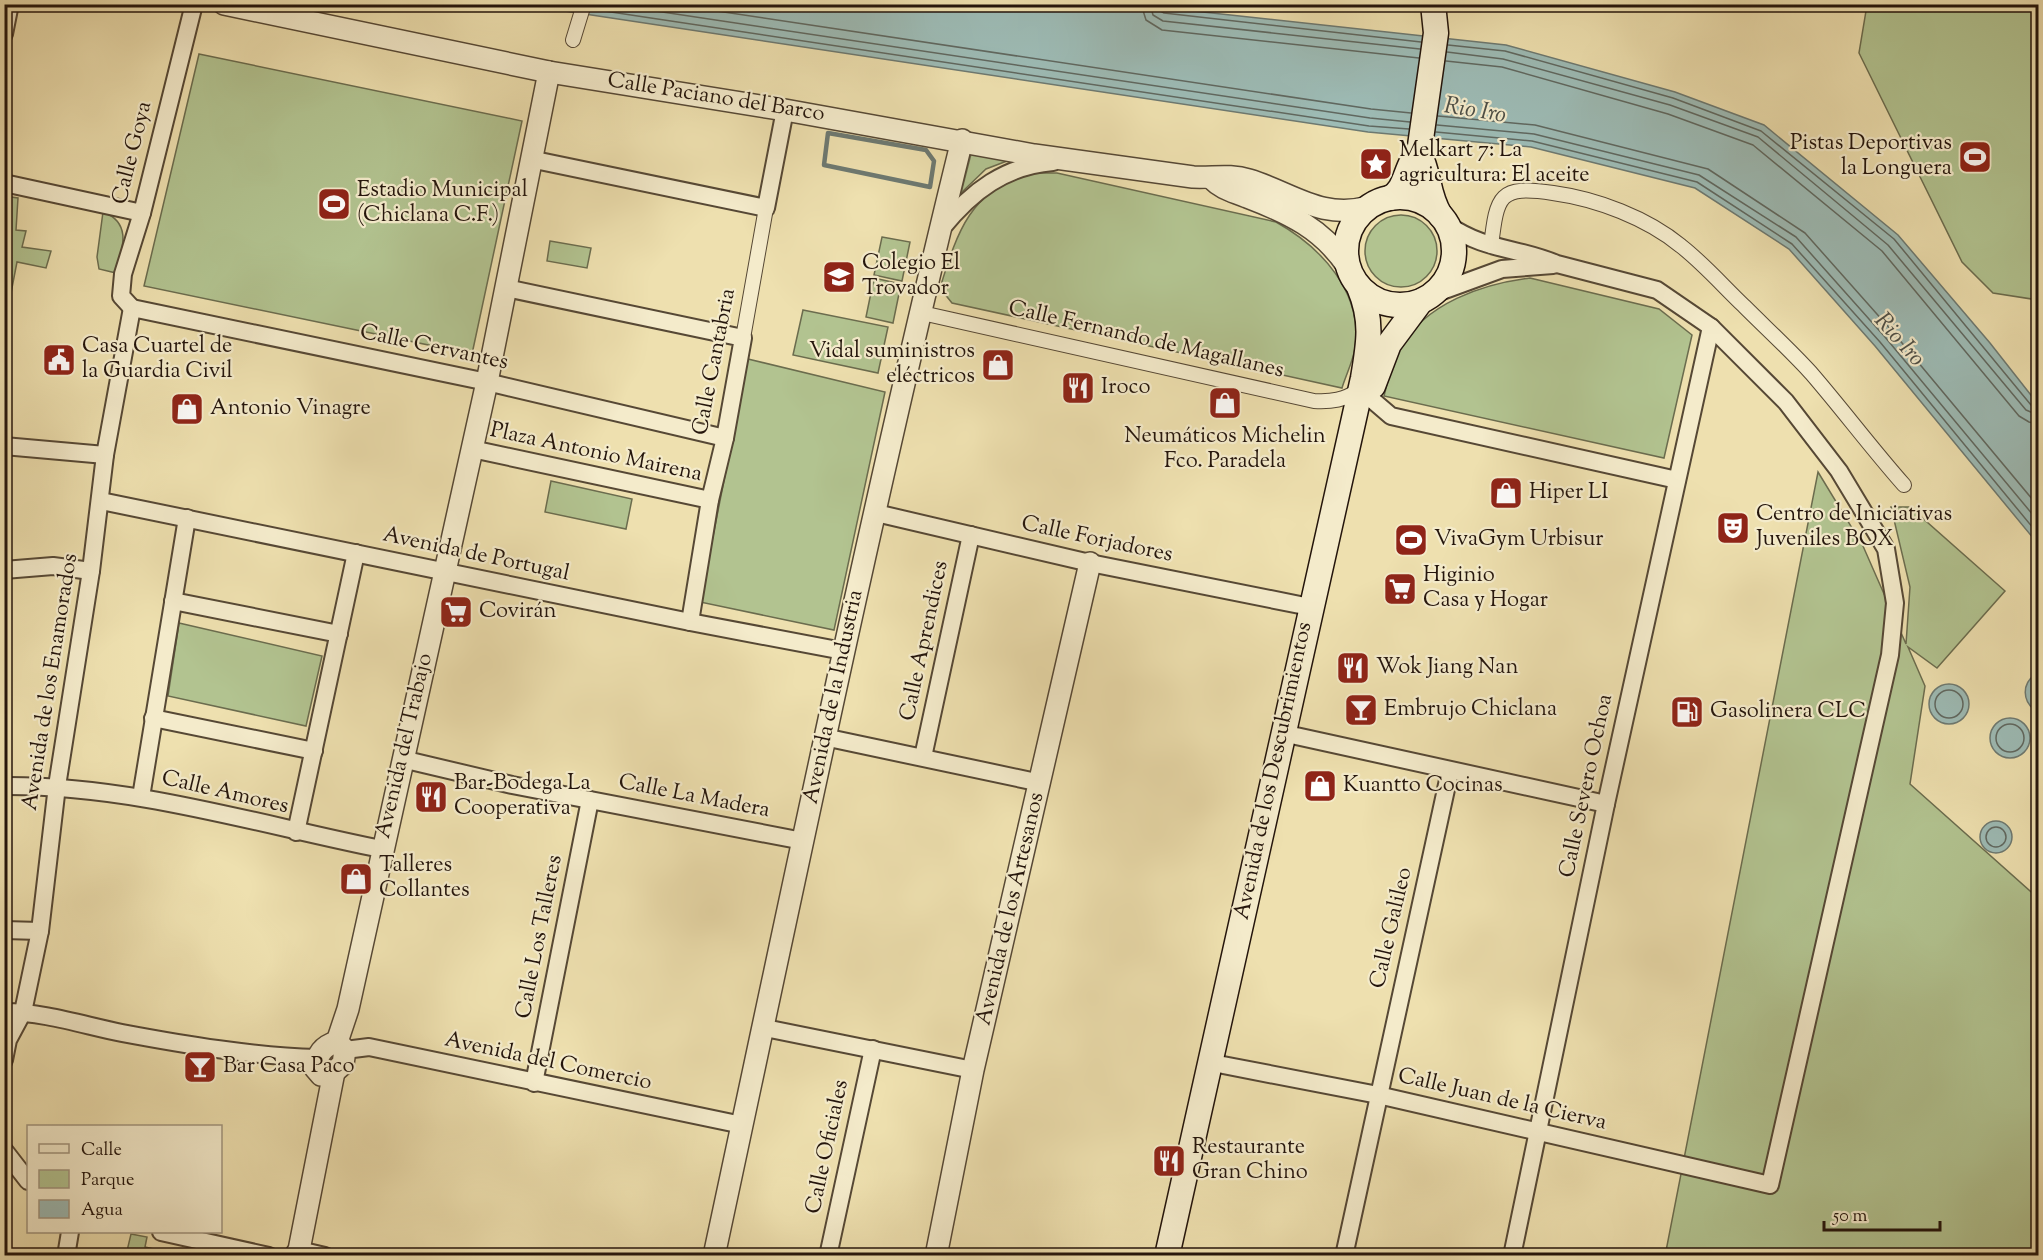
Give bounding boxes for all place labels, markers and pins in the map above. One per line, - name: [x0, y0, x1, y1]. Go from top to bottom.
- place label: Pistas Deportivas la Longuera: [1790, 128, 1952, 185]
- place label: Melkart 7: La agricultura: El aceite: [1399, 135, 1590, 192]
- sports icon: Pistas Deportivas la Longuera: [1957, 139, 1993, 175]
- place icon: Melkart 7: La agricultura: El aceite: [1358, 146, 1394, 182]
- place label: Estadio Municipal (Chiclana C.F.): [357, 175, 528, 232]
- sports icon: Estadio Municipal (Chiclana C.F.): [316, 186, 352, 222]
- place label: Colegio El Trovador: [862, 248, 960, 305]
- school or university icon: Colegio El Trovador: [821, 259, 857, 295]
- place label: Casa Cuartel de la Guardia Civil: [82, 331, 233, 388]
- place label: Vidal suministros eléctricos: [809, 336, 975, 393]
- public building icon: Casa Cuartel de la Guardia Civil: [41, 342, 77, 378]
- shop icon: Vidal suministros eléctricos: [980, 347, 1016, 383]
- restaurant icon: Iroco: [1060, 370, 1096, 406]
- place label: Iroco: [1101, 372, 1150, 404]
- shop icon: Neumáticos Michelin Fco. Paradela: [1207, 385, 1243, 421]
- shop icon: Antonio Vinagre: [169, 391, 205, 427]
- place label: Antonio Vinagre: [210, 393, 371, 425]
- place label: Neumáticos Michelin Fco. Paradela: [1124, 421, 1326, 478]
- shop icon: Hiper LI: [1488, 475, 1524, 511]
- place label: Hiper LI: [1529, 477, 1608, 509]
- place label: Centro de Iniciativas Juveniles BOX: [1755, 499, 1952, 556]
- theatre icon: Centro de Iniciativas Juveniles BOX: [1715, 510, 1751, 546]
- sports icon: VivaGym Urbisur: [1393, 522, 1429, 558]
- place label: VivaGym Urbisur: [1434, 524, 1604, 556]
- place label: Higinio Casa y Hogar: [1423, 560, 1548, 617]
- supermarket icon: Higinio Casa y Hogar: [1382, 571, 1418, 607]
- supermarket icon: Covirán: [438, 594, 474, 630]
- place label: Covirán: [479, 596, 557, 628]
- restaurant icon: Wok Jiang Nan: [1335, 650, 1371, 686]
- place label: Wok Jiang Nan: [1376, 652, 1518, 684]
- bar icon: Embrujo Chiclana: [1343, 692, 1379, 728]
- place label: Embrujo Chiclana: [1384, 694, 1557, 726]
- fuel station icon: Gasolinera CLC: [1669, 694, 1705, 730]
- place label: Gasolinera CLC: [1710, 696, 1866, 728]
- place label: Bar-Bodega La Cooperativa: [454, 768, 591, 825]
- shop icon: Kuantto Cocinas: [1302, 768, 1338, 804]
- place label: Kuantto Cocinas: [1343, 770, 1503, 802]
- restaurant icon: Bar-Bodega La Cooperativa: [413, 779, 449, 815]
- place label: Talleres Collantes: [379, 850, 470, 907]
- shop icon: Talleres Collantes: [338, 861, 374, 897]
- bar icon: Bar Casa Paco: [182, 1049, 218, 1085]
- place label: Bar Casa Paco: [223, 1051, 355, 1083]
- place label: Restaurante Gran Chino: [1192, 1132, 1308, 1189]
- restaurant icon: Restaurante Gran Chino: [1151, 1143, 1187, 1179]

